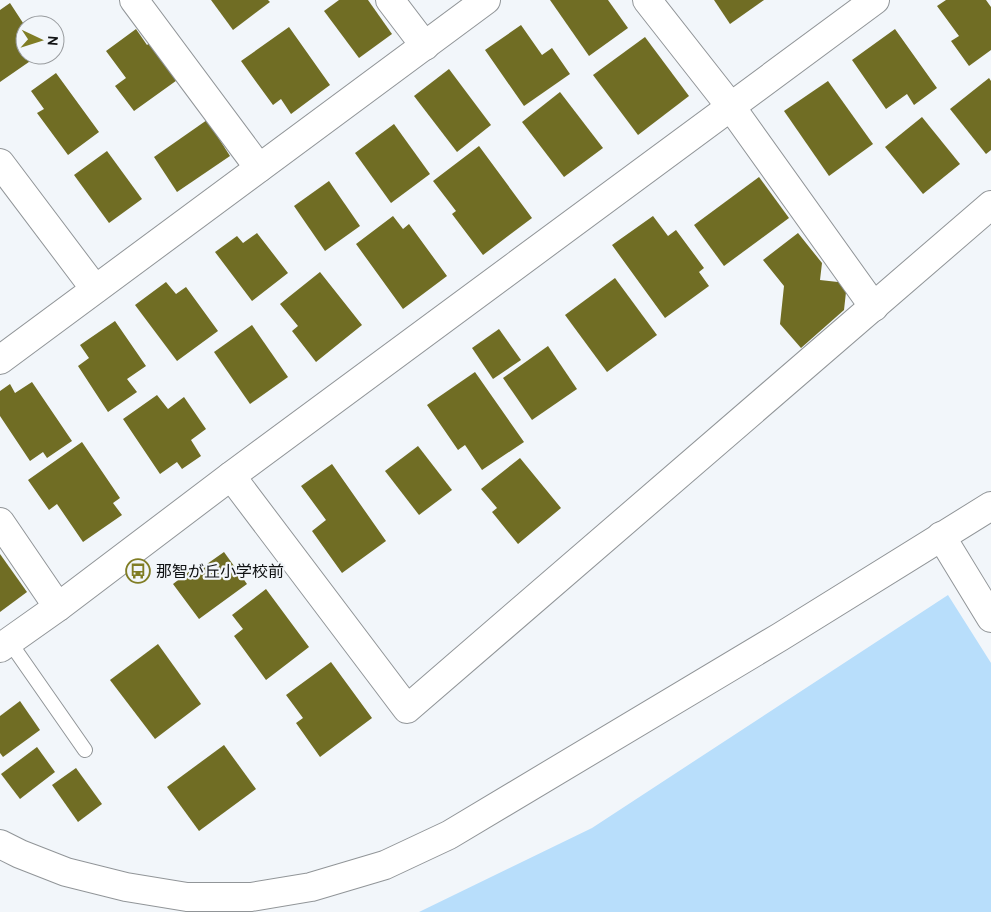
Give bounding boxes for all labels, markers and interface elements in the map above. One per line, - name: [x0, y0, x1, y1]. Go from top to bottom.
- north arrow: [15, 15, 65, 65]
- text: N: [44, 35, 62, 46]
- bus stop icon: 那智が丘小学校前: [125, 558, 151, 584]
- place label: 那智が丘小学校前: [156, 562, 284, 581]

